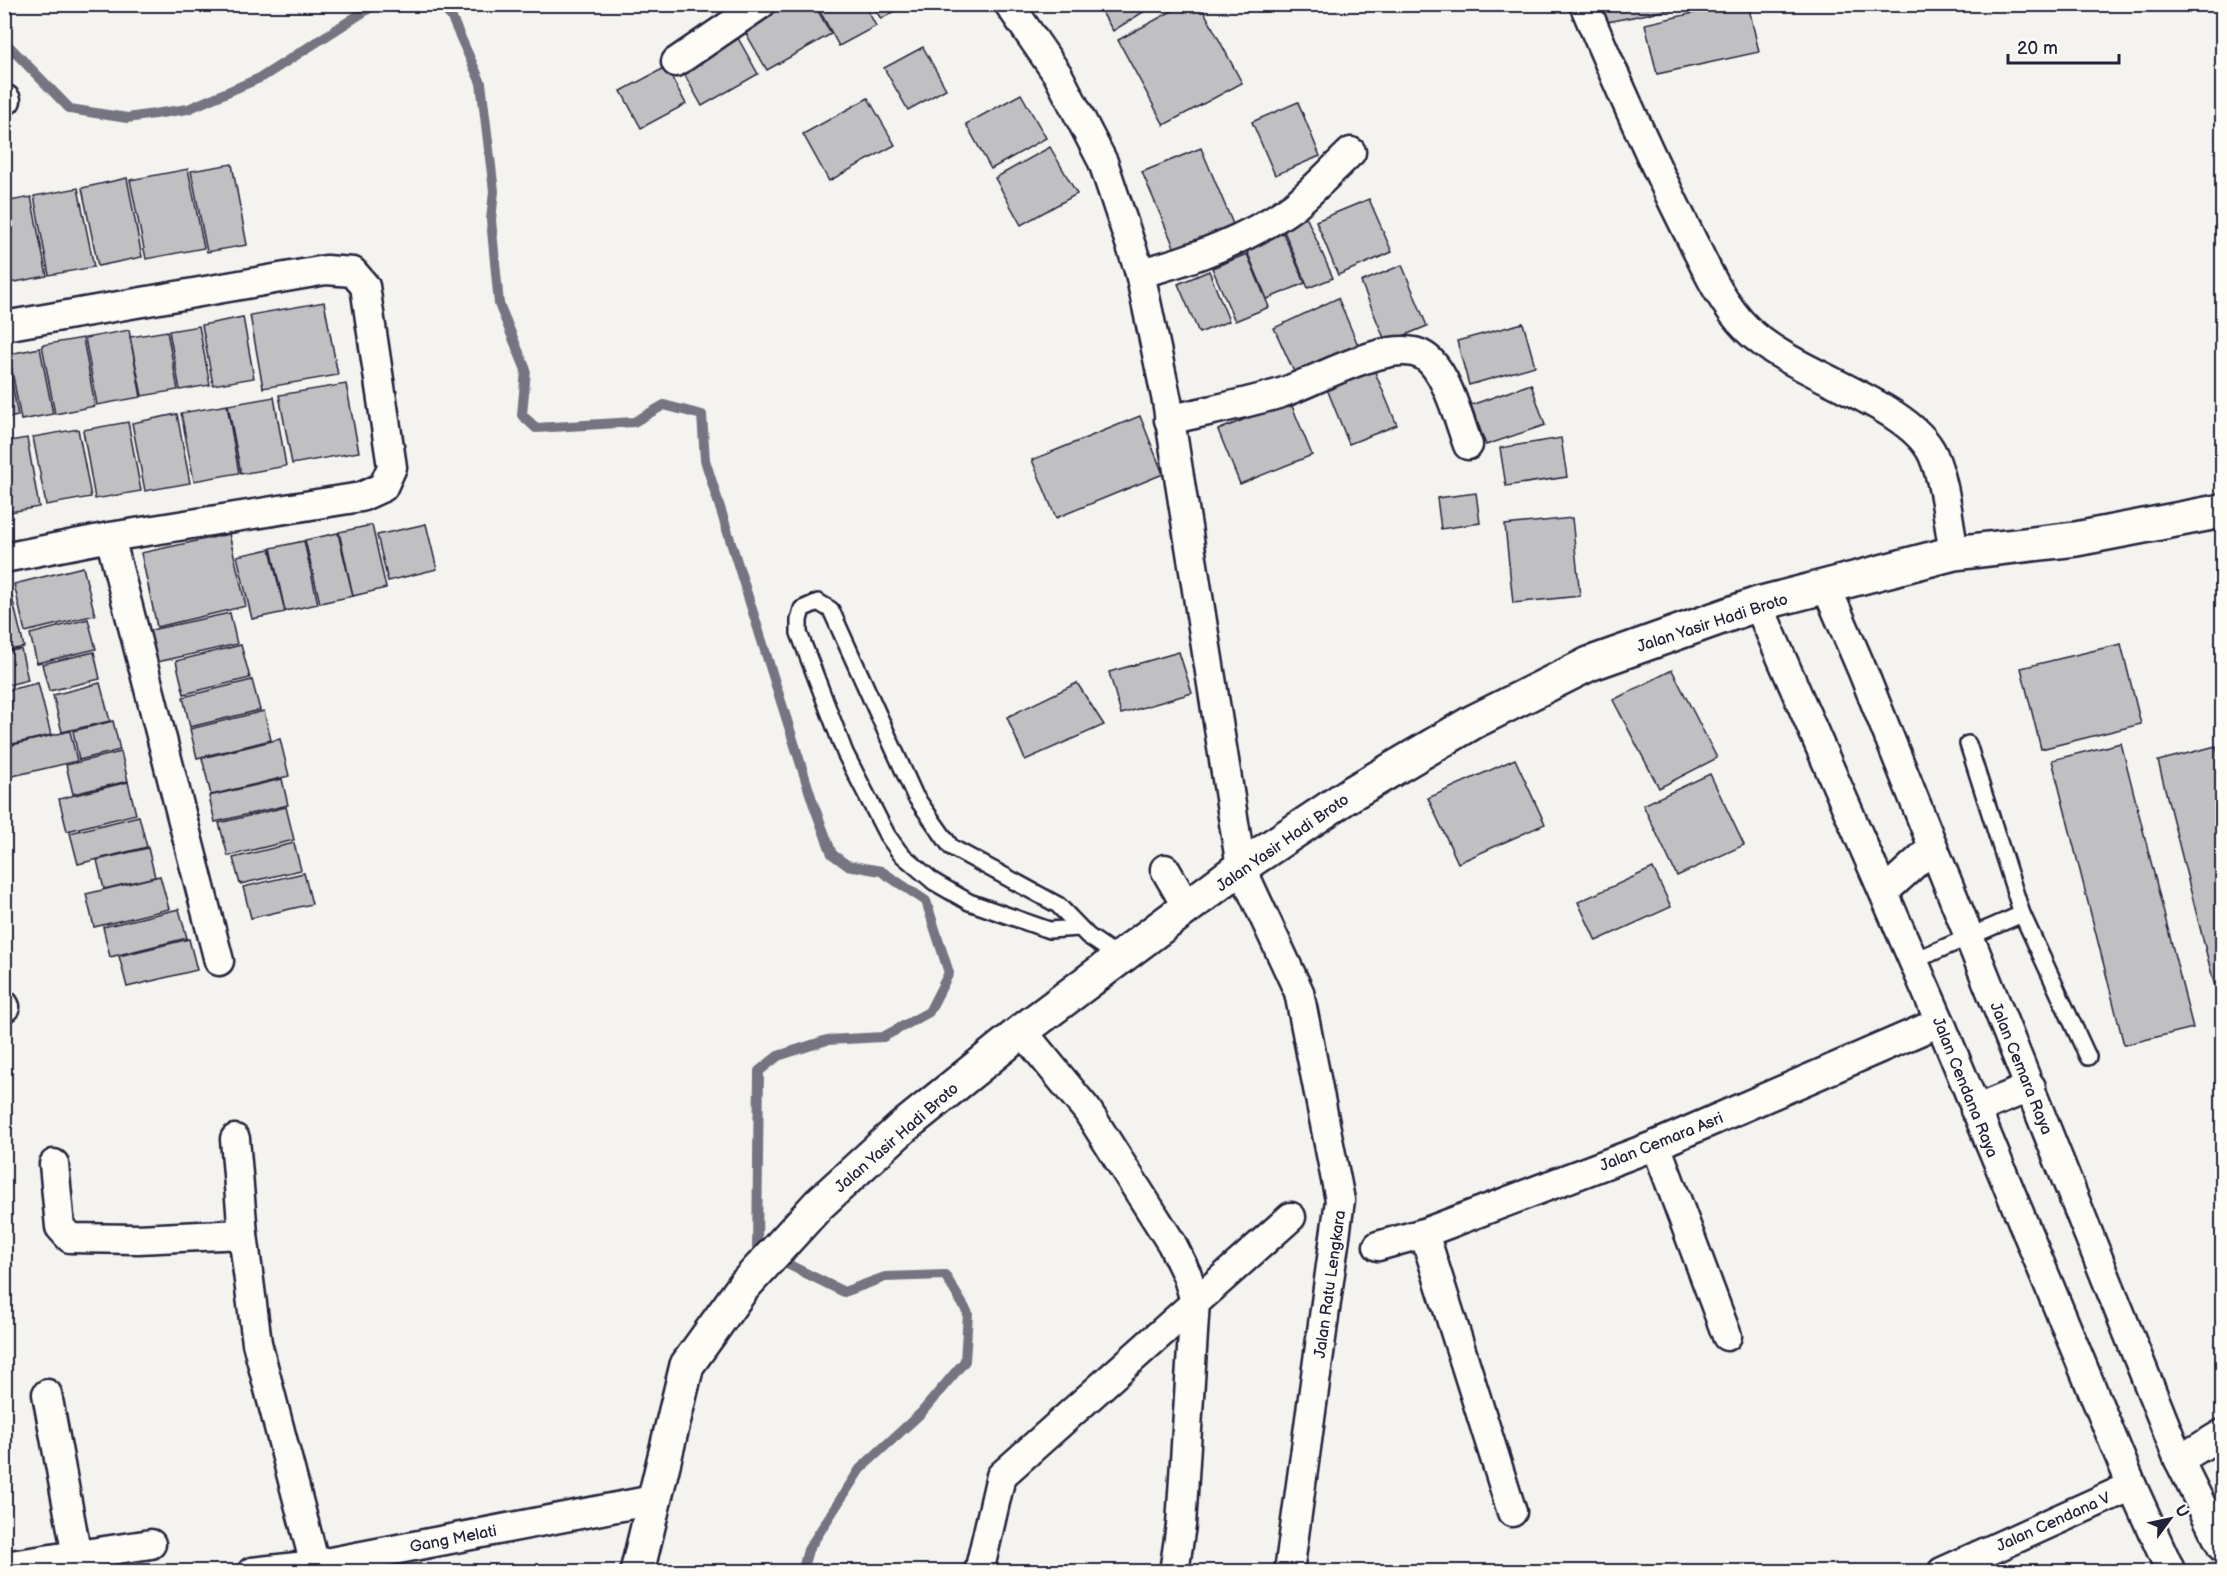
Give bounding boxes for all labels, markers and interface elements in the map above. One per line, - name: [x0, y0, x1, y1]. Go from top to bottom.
- scale bar: [2008, 27, 2119, 65]
- text: 20 m: [2017, 38, 2058, 59]
- street label: Jalan Yasir Hadi Broto: [1635, 590, 1790, 657]
- street label: Jalan Yasir Hadi Broto: [1213, 790, 1353, 896]
- street label: Jalan Cemara Raya: [1985, 1000, 2056, 1138]
- street label: Jalan Cendana Raya: [1928, 1015, 2001, 1161]
- street label: Jalan Yasir Hadi Broto: [831, 1079, 963, 1197]
- street label: Jalan Cemara Asri: [1597, 1109, 1726, 1176]
- street label: Jalan Ratu Lengkara: [1311, 1209, 1350, 1359]
- street label: Jalan Cendana V: [1994, 1489, 2114, 1556]
- north arrow: [2140, 1489, 2200, 1549]
- text: U: [2170, 1502, 2192, 1522]
- street label: Gang Melati: [408, 1522, 498, 1557]

